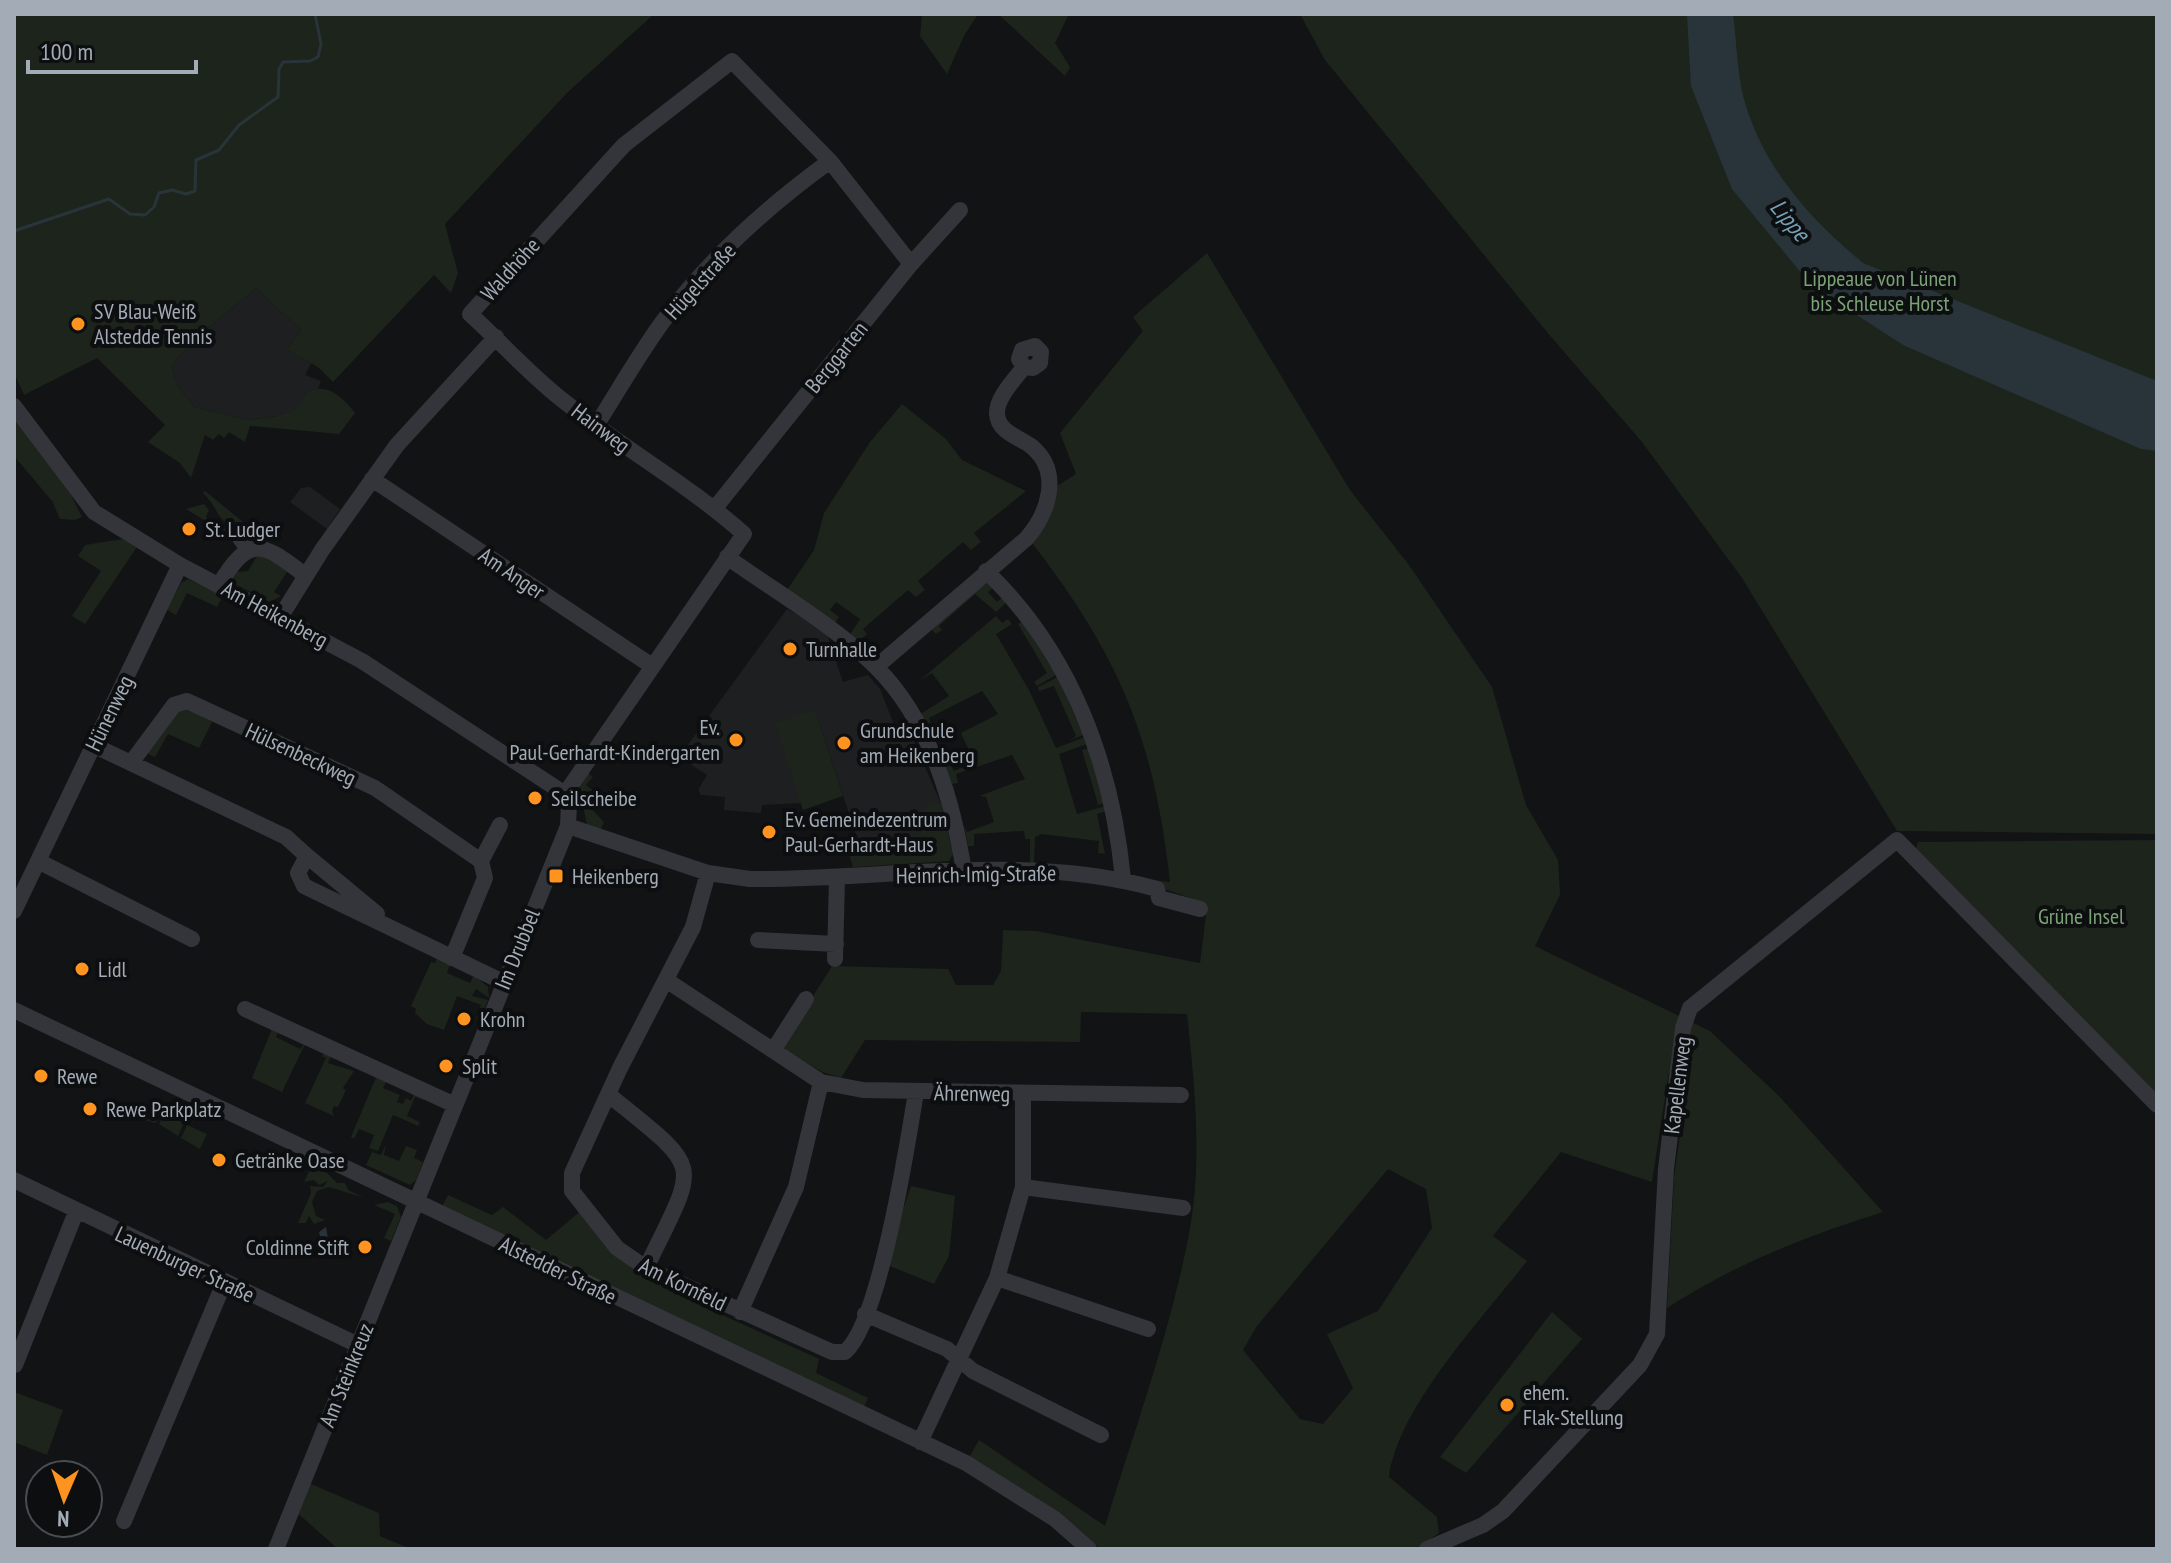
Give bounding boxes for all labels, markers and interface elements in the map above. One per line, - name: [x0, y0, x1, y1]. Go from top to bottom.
- scale bar: [28, 24, 196, 74]
- text: 100 m: [40, 36, 93, 67]
- water label: Lippe: [1763, 192, 1818, 249]
- street label: Waldhöhe: [474, 232, 546, 306]
- street label: Hügelstraße: [658, 237, 742, 325]
- park label: Lippeaue von Lünen bis Schleuse Horst: [1803, 264, 1957, 317]
- place label: SV Blau-Weiß Alstedde Tennis: [94, 297, 212, 350]
- marker: SV Blau-Weiß Alstedde Tennis: [69, 315, 87, 333]
- street label: Berggarten: [799, 315, 873, 399]
- street label: Hainweg: [566, 397, 636, 459]
- place label: St. Ludger: [205, 515, 280, 543]
- marker: St. Ludger: [180, 520, 198, 538]
- street label: Am Anger: [474, 541, 550, 605]
- street label: Am Heikenberg: [217, 574, 333, 654]
- place label: Turnhalle: [806, 635, 877, 663]
- marker: Turnhalle: [781, 640, 799, 658]
- street label: Hünenweg: [79, 670, 139, 756]
- place label: Ev. Paul-Gerhardt-Kindergarten: [509, 713, 720, 766]
- street label: Hülsenbeckweg: [241, 716, 361, 792]
- place label: Grundschule am Heikenberg: [860, 716, 975, 769]
- marker: Ev. Paul-Gerhardt-Kindergarten: [727, 731, 745, 749]
- marker: Grundschule am Heikenberg: [835, 734, 853, 752]
- place label: Seilscheibe: [551, 784, 637, 812]
- marker: Seilscheibe: [526, 789, 544, 807]
- place label: Ev. Gemeindezentrum Paul-Gerhardt-Haus: [785, 805, 947, 858]
- marker: Ev. Gemeindezentrum Paul-Gerhardt-Haus: [760, 823, 778, 841]
- street label: Heinrich-Imig-Straße: [896, 859, 1056, 889]
- place label: Heikenberg: [572, 862, 659, 890]
- marker: Heikenberg: [547, 867, 565, 885]
- park label: Grüne Insel: [2038, 902, 2125, 930]
- street label: Im Drubbel: [488, 904, 546, 993]
- place label: Lidl: [98, 955, 127, 983]
- marker: Lidl: [73, 960, 91, 978]
- place label: Krohn: [480, 1005, 525, 1033]
- marker: Krohn: [455, 1010, 473, 1028]
- street label: Kapellenweg: [1657, 1035, 1697, 1135]
- place label: Split: [462, 1052, 497, 1080]
- marker: Split: [437, 1057, 455, 1075]
- place label: Rewe: [57, 1062, 97, 1090]
- marker: Rewe: [32, 1067, 50, 1085]
- street label: Ährenweg: [934, 1078, 1010, 1108]
- place label: Rewe Parkplatz: [106, 1095, 221, 1123]
- marker: Rewe Parkplatz: [81, 1100, 99, 1118]
- place label: Getränke Oase: [235, 1146, 345, 1174]
- marker: Getränke Oase: [210, 1151, 228, 1169]
- street label: Lauenburger Straße: [111, 1220, 259, 1308]
- street label: Alstedder Straße: [495, 1230, 621, 1310]
- place label: Coldinne Stift: [246, 1233, 349, 1261]
- marker: Coldinne Stift: [356, 1238, 374, 1256]
- street label: Am Kornfeld: [635, 1251, 731, 1317]
- street label: Am Steinkreuz: [313, 1319, 379, 1431]
- place label: ehem. Flak-Stellung: [1523, 1378, 1624, 1431]
- marker: ehem. Flak-Stellung: [1498, 1396, 1516, 1414]
- north arrow: [24, 1459, 104, 1539]
- text: N: [57, 1505, 70, 1533]

